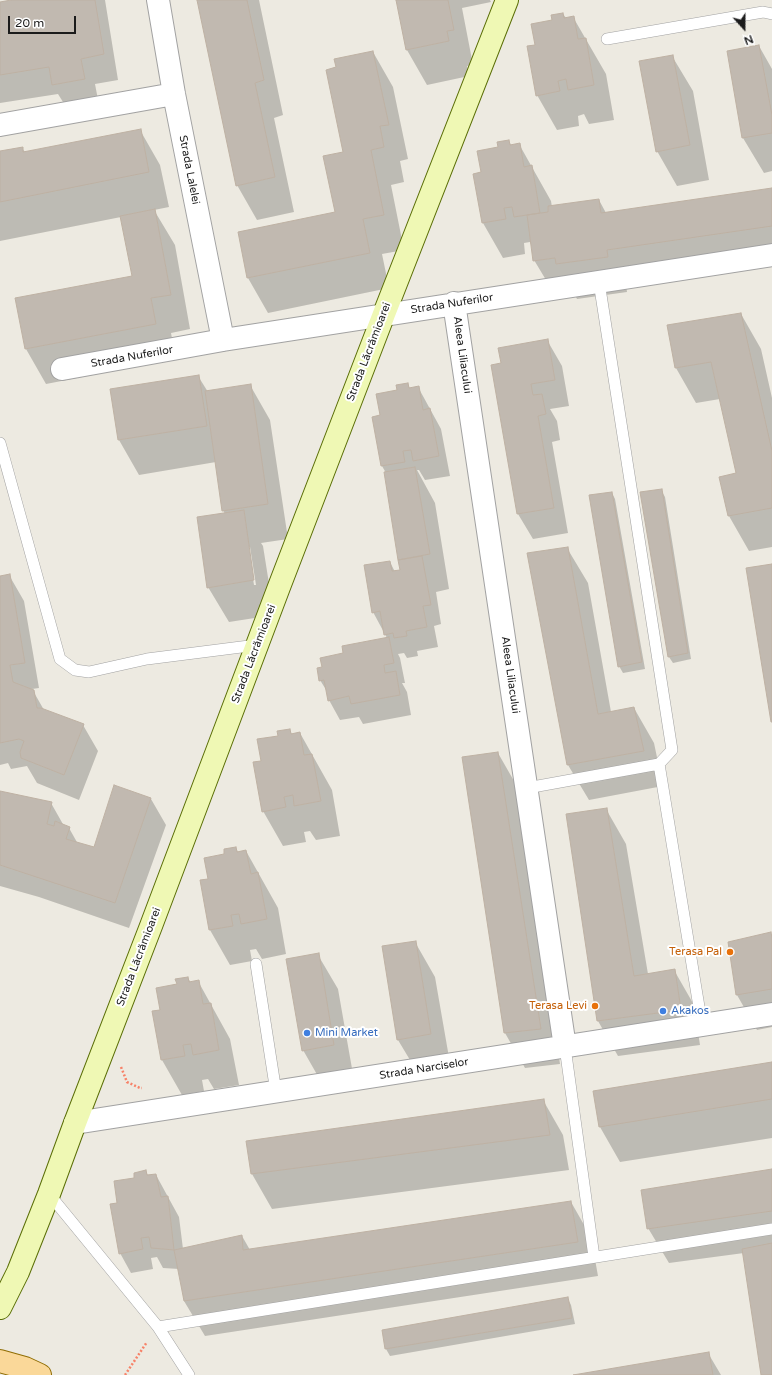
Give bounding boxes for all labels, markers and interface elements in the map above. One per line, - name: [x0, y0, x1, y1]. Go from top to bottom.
- scale bar: [10, 8, 78, 34]
- north arrow: [724, 8, 764, 48]
- text: 20 m: [15, 16, 44, 30]
- text: N: [742, 32, 755, 47]
- street label: Strada Lalelei: [176, 134, 202, 206]
- street label: Strada Nuferilor: [410, 291, 494, 317]
- street label: Strada Lăcrămioarei: [344, 301, 394, 403]
- street label: Aleea Liliacului: [450, 316, 474, 394]
- street label: Strada Nuferilor: [90, 343, 174, 371]
- street label: Strada Lăcrămioarei: [229, 603, 279, 705]
- street label: Aleea Liliacului: [498, 636, 522, 714]
- street label: Strada Lăcrămioarei: [114, 906, 164, 1008]
- place label: Terasa Pal: [669, 945, 722, 959]
- marker: Terasa Pal: [725, 947, 735, 957]
- place label: Terasa Levi: [529, 999, 587, 1013]
- marker: Terasa Levi: [590, 1001, 600, 1011]
- place label: Akakos: [671, 1004, 709, 1018]
- marker: Akakos: [658, 1006, 668, 1016]
- place label: Mini Market: [315, 1026, 378, 1040]
- marker: Mini Market: [302, 1028, 312, 1038]
- street label: Strada Narciselor: [379, 1055, 469, 1083]

